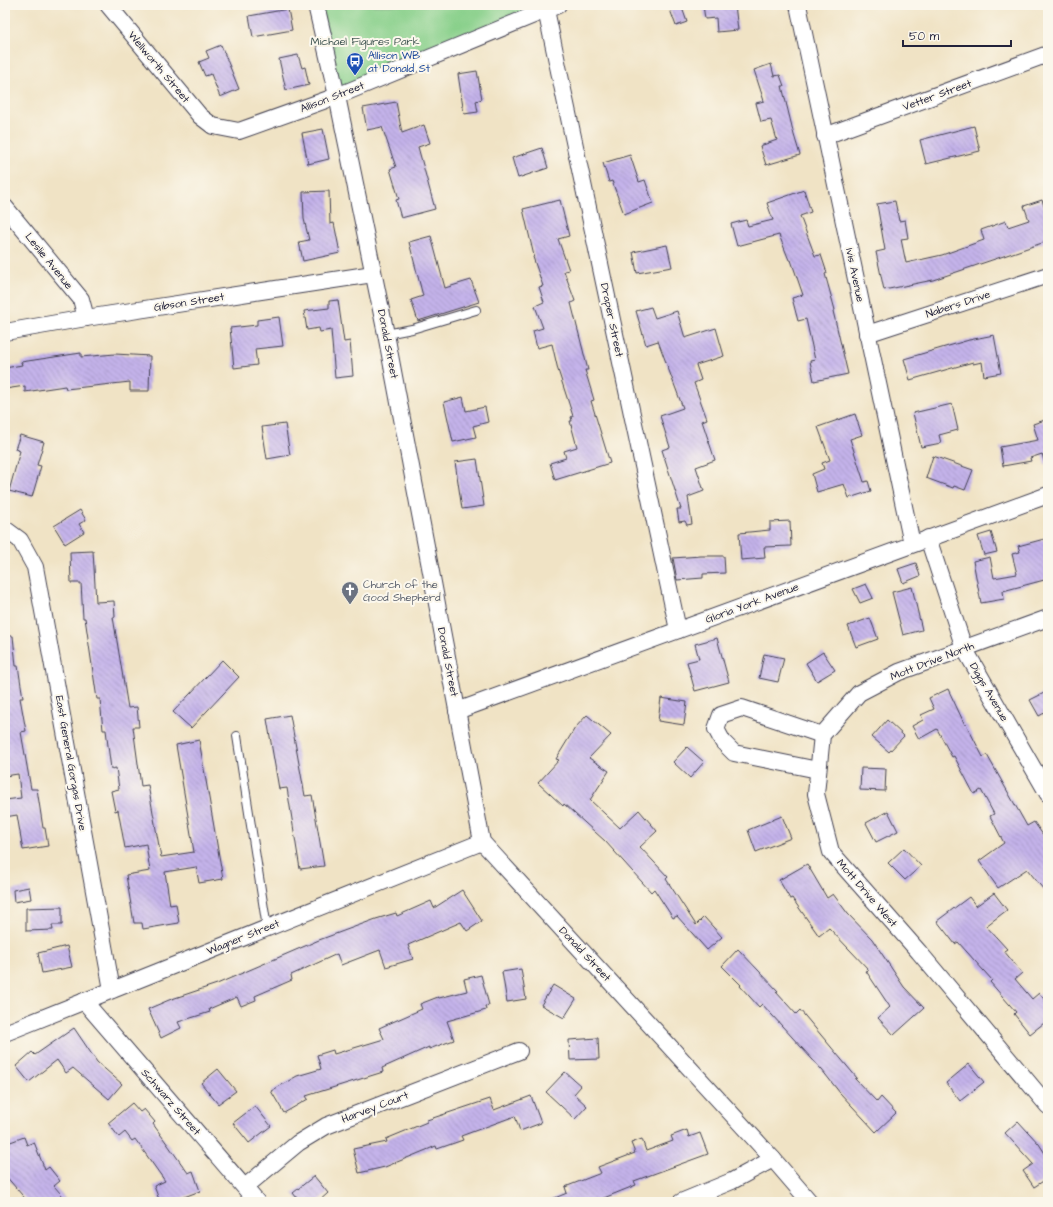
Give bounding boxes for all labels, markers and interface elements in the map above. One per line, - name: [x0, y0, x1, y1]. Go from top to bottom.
- scale bar: [903, 22, 1011, 48]
- street label: Wellworth Street: [125, 28, 194, 106]
- text: 50 m: [909, 28, 940, 45]
- park label: Michael Figures Park: [311, 34, 420, 50]
- place label: Allison WB at Donald St: [368, 48, 431, 76]
- bus stop icon: Allison WB at Donald St: [345, 51, 365, 76]
- street label: Vetter Street: [901, 75, 974, 114]
- street label: Allison Street: [298, 78, 367, 116]
- street label: Leslie Avenue: [22, 230, 76, 292]
- street label: Ivis Avenue: [842, 247, 868, 303]
- street label: Draper Street: [597, 282, 627, 359]
- street label: Nabers Drive: [924, 286, 992, 322]
- street label: Gibson Street: [153, 289, 226, 315]
- street label: Donald Street: [374, 308, 402, 380]
- place label: Church of the Good Shepherd: [363, 577, 441, 605]
- street label: Gloria York Avenue: [703, 579, 801, 627]
- church icon: Church of the Good Shepherd: [340, 580, 360, 605]
- street label: Donald Street: [434, 626, 462, 698]
- street label: Mott Drive North: [888, 638, 977, 684]
- street label: Diggs Avenue: [965, 660, 1012, 725]
- street label: East General Gorgas Drive: [51, 694, 90, 832]
- street label: Mott Drive West: [833, 856, 901, 931]
- street label: Wagner Street: [204, 915, 283, 959]
- street label: Donald Street: [556, 923, 615, 985]
- street label: Schwarz Street: [138, 1065, 205, 1139]
- street label: Harvey Court: [339, 1087, 411, 1128]

